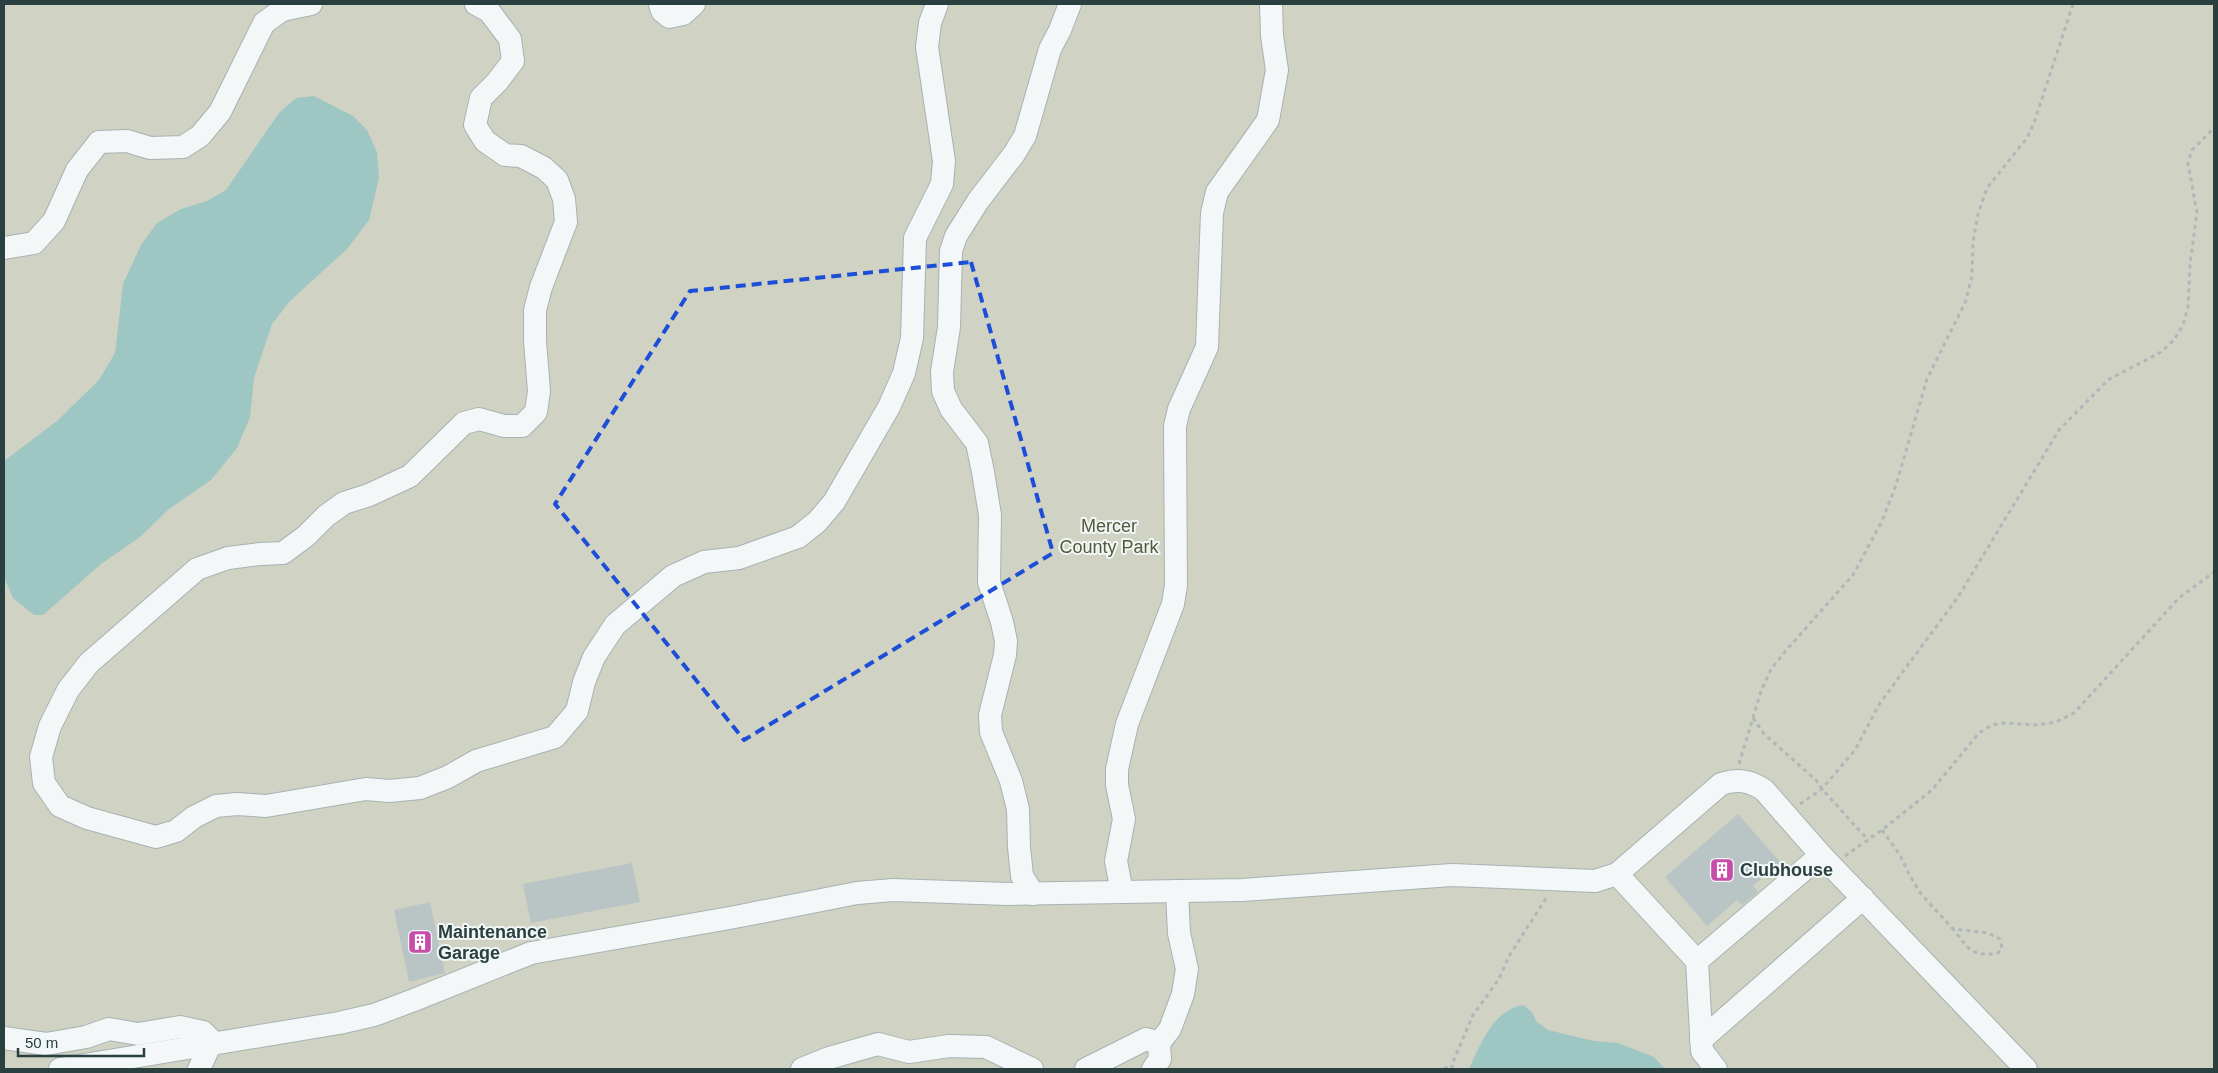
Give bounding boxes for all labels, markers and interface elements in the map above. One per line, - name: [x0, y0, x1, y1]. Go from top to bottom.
- park label: Mercer County Park: [1059, 516, 1160, 557]
- building icon: Clubhouse: [1709, 857, 1735, 883]
- place label: Clubhouse: [1740, 860, 1833, 880]
- place label: Maintenance Garage: [438, 922, 547, 963]
- building icon: Maintenance Garage: [407, 929, 433, 955]
- scale bar: [18, 1026, 144, 1058]
- text: 50 m: [25, 1034, 58, 1051]

